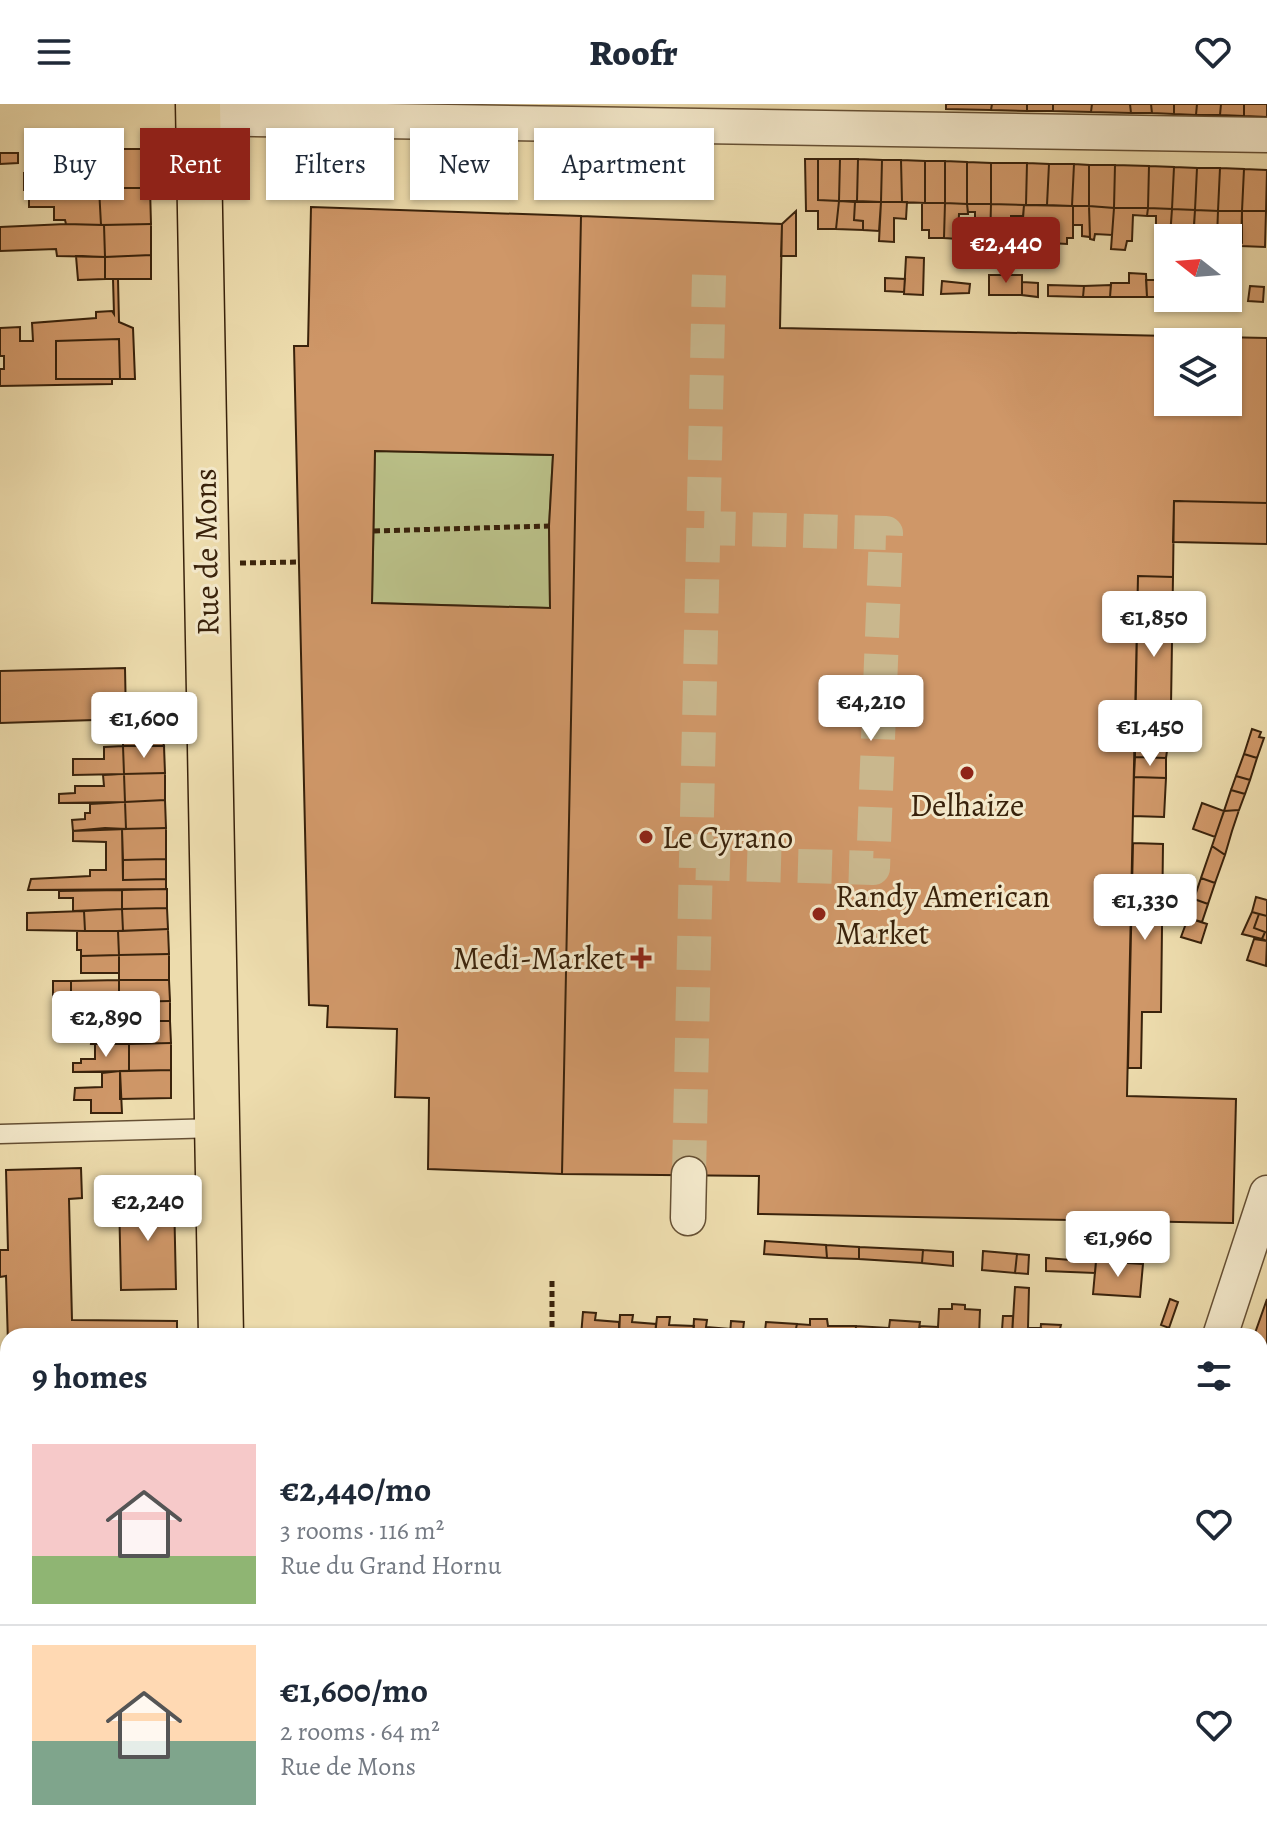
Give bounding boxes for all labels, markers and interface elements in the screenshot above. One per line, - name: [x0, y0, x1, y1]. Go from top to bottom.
- text: Roofr: [589, 28, 678, 77]
- icon: menu: [32, 30, 76, 74]
- icon: heart: [1191, 30, 1235, 74]
- chip: Buy: [24, 128, 124, 200]
- chip: Rent: [140, 128, 250, 200]
- chip: Filters: [266, 128, 394, 200]
- chip: New: [410, 128, 518, 200]
- chip: Apartment: [534, 128, 714, 200]
- pin: €2,440: [941, 217, 1071, 285]
- north arrow: [1154, 224, 1242, 312]
- map controls: [1154, 224, 1242, 416]
- text: €2,440: [970, 225, 1042, 260]
- button: layers: [1154, 328, 1242, 416]
- street label: Rue de Mons: [183, 468, 229, 636]
- pin: €1,850: [1089, 591, 1219, 659]
- text: €1,850: [1120, 599, 1188, 634]
- pin: €4,210: [806, 675, 936, 743]
- text: €4,210: [836, 683, 906, 718]
- pin: €1,600: [79, 692, 209, 760]
- text: €1,600: [109, 700, 179, 735]
- pin: €1,450: [1085, 700, 1215, 768]
- text: €1,450: [1116, 708, 1184, 743]
- marker: Delhaize: [958, 764, 976, 782]
- place label: Delhaize: [910, 783, 1024, 827]
- place label: Le Cyrano: [662, 815, 793, 859]
- marker: Le Cyrano: [637, 828, 655, 846]
- place label: Randy American Market: [835, 874, 1050, 955]
- pin: €1,330: [1080, 874, 1210, 942]
- text: €1,330: [1112, 882, 1178, 917]
- marker: Randy American Market: [810, 905, 828, 923]
- place label: Medi-Market: [453, 936, 625, 980]
- marker: Medi-Market: [632, 949, 650, 967]
- pin: €2,890: [41, 991, 171, 1059]
- text: €2,890: [70, 999, 142, 1034]
- pin: €2,240: [83, 1175, 213, 1243]
- text: €2,240: [112, 1183, 184, 1218]
- pin: €1,960: [1053, 1211, 1183, 1279]
- text: €1,960: [1084, 1219, 1152, 1254]
- text: 9 homes: [32, 1353, 148, 1400]
- icon: filters: [1192, 1354, 1236, 1398]
- text: €2,440/mo: [280, 1466, 431, 1513]
- icon: home: [96, 1476, 192, 1572]
- icon: heart: [1192, 1502, 1236, 1546]
- text: 3 rooms · 116 m²: [280, 1513, 444, 1548]
- text: Rue du Grand Hornu: [280, 1548, 501, 1583]
- text: €1,600/mo: [280, 1667, 428, 1714]
- icon: home: [96, 1677, 192, 1773]
- icon: heart: [1192, 1703, 1236, 1747]
- text: 2 rooms · 64 m²: [280, 1714, 440, 1749]
- text: Rue de Mons: [280, 1749, 416, 1784]

